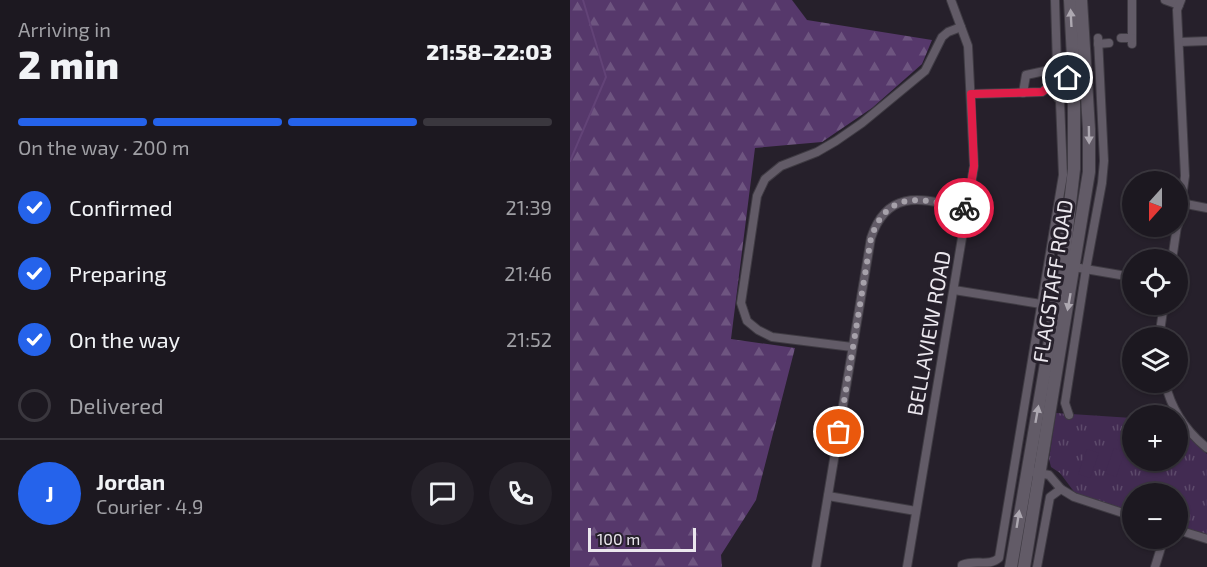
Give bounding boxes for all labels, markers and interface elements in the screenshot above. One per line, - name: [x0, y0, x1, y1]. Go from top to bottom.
- one-way arrow: [1067, 8, 1076, 27]
- text: Arriving in: [18, 17, 111, 41]
- text: 21:58–22:03: [426, 38, 552, 64]
- text: 2 min: [18, 40, 119, 87]
- pin: [1042, 52, 1093, 103]
- icon: home: [1051, 61, 1084, 94]
- one-way arrow: [1084, 126, 1094, 145]
- text: On the way · 200 m: [18, 135, 190, 159]
- north arrow: [1122, 171, 1188, 237]
- map controls: [1122, 171, 1188, 549]
- courier: [934, 178, 994, 238]
- icon: check: [18, 191, 51, 224]
- icon: bike: [948, 192, 981, 225]
- text: Confirmed: [69, 194, 173, 220]
- text: 21:39: [506, 195, 552, 219]
- street label: FLAGSTAFF ROAD: [1027, 198, 1077, 364]
- street label: BELLAVIEW ROAD: [901, 249, 955, 417]
- button: locate: [1122, 249, 1188, 315]
- icon: check: [18, 257, 51, 290]
- text: Preparing: [69, 260, 167, 286]
- text: 21:46: [504, 261, 552, 285]
- one-way arrow: [1064, 293, 1073, 312]
- icon: check: [18, 323, 51, 356]
- text: On the way: [69, 326, 180, 352]
- text: 21:52: [506, 327, 552, 351]
- button: layers: [1122, 327, 1188, 393]
- text: Delivered: [69, 392, 164, 418]
- one-way arrow: [1033, 404, 1042, 423]
- button: +: [1122, 405, 1188, 471]
- pin: [813, 406, 864, 457]
- icon: bag: [822, 415, 855, 448]
- button: chat: [411, 462, 474, 525]
- button: phone: [489, 462, 552, 525]
- text: Jordan: [96, 468, 165, 494]
- text: J: [45, 480, 54, 506]
- button: −: [1122, 483, 1188, 549]
- text: Courier · 4.9: [96, 494, 203, 518]
- one-way arrow: [1014, 509, 1023, 528]
- scale bar: [588, 525, 696, 552]
- text: 100 m: [597, 529, 640, 548]

